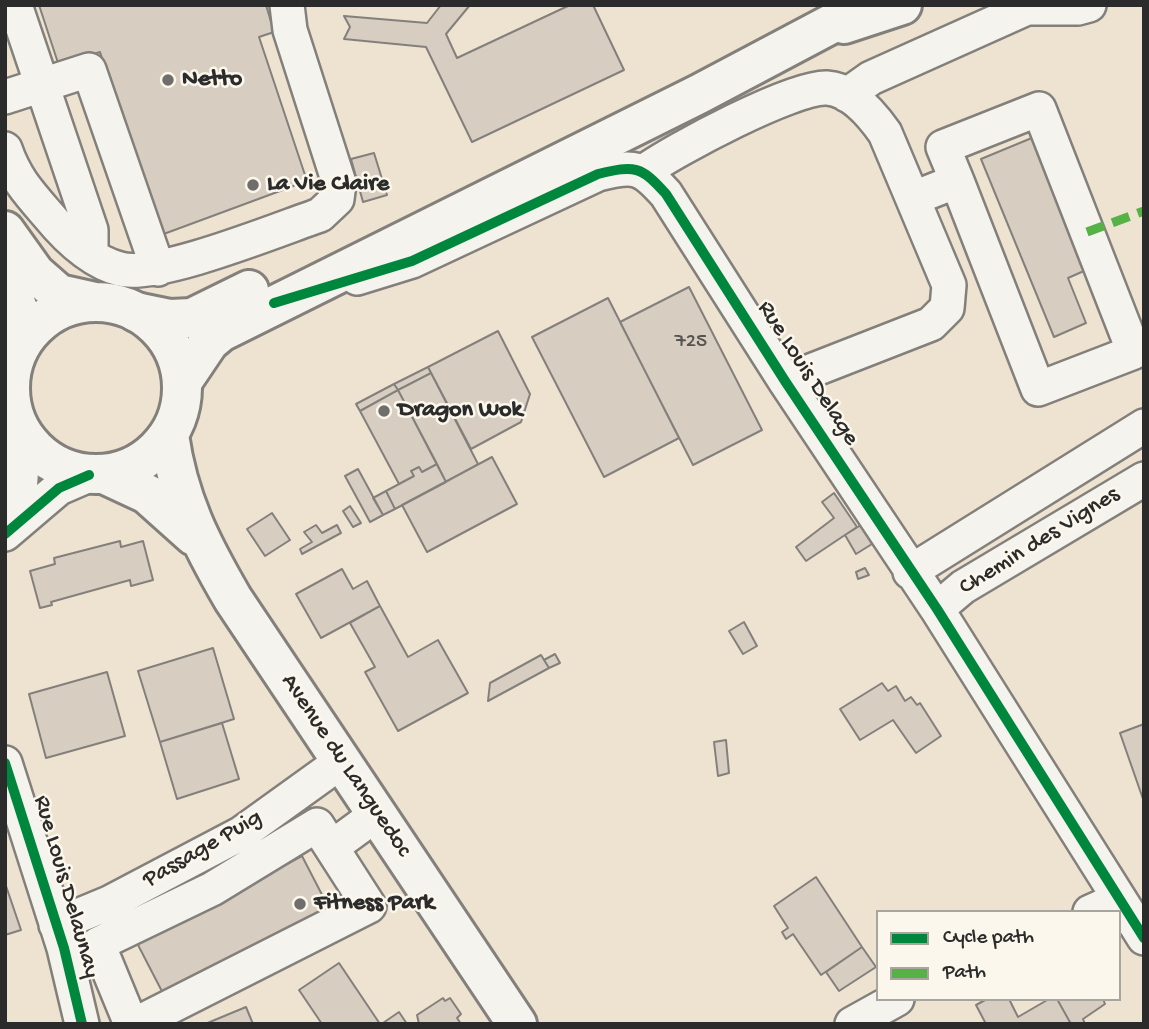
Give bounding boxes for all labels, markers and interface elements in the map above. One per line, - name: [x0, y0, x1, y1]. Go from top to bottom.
- place label: Netto: [182, 66, 242, 94]
- marker: Netto: [160, 72, 176, 88]
- place label: La Vie Claire: [267, 171, 389, 199]
- marker: La Vie Claire: [245, 177, 261, 193]
- street label: Rue Louis Delage: [749, 296, 865, 452]
- house number: 725: [675, 330, 707, 356]
- place label: Dragon Wok: [398, 397, 522, 425]
- marker: Dragon Wok: [376, 403, 392, 419]
- street label: Chemin des Vignes: [955, 481, 1125, 603]
- street label: Avenue du Languedoc: [273, 669, 417, 863]
- street label: Rue Louis Delaunay: [25, 792, 105, 982]
- street label: Passage Puig: [138, 804, 268, 896]
- place label: Fitness Park: [314, 890, 434, 918]
- marker: Fitness Park: [292, 896, 308, 912]
- legend: [876, 910, 1121, 1001]
- text: Cycle path: [943, 926, 1034, 951]
- text: Path: [943, 961, 986, 986]

